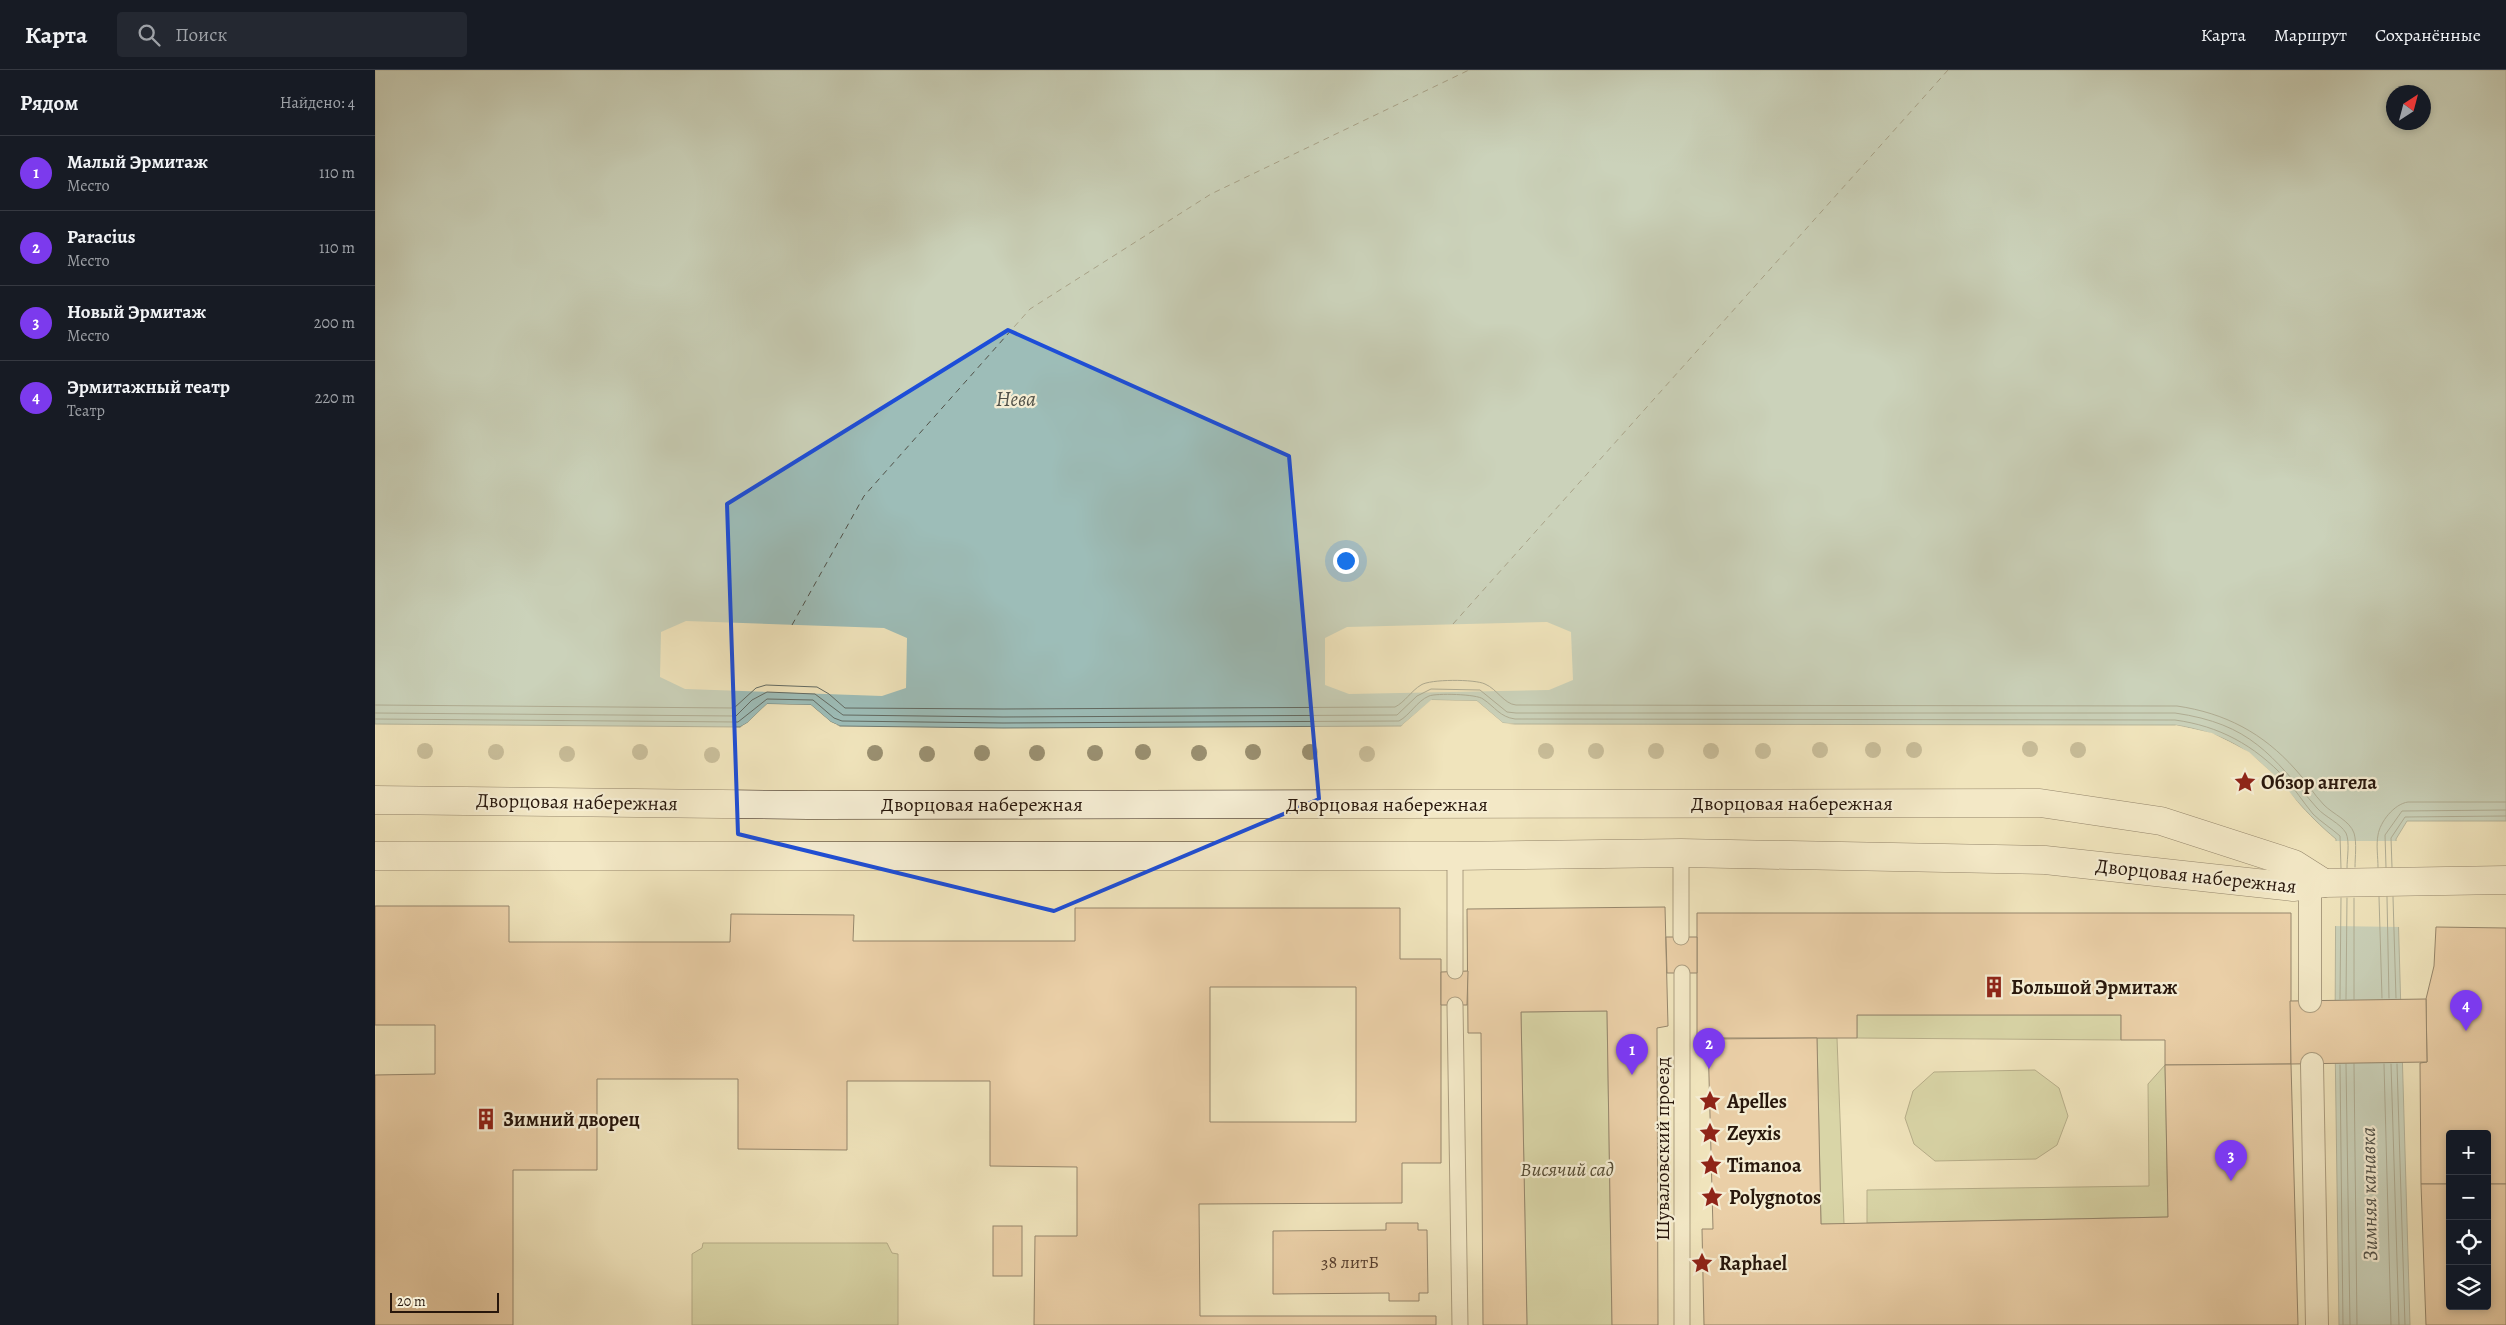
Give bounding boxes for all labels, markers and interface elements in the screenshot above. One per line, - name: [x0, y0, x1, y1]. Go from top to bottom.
- search box: [117, 12, 467, 57]
- text: Карта: [25, 19, 87, 51]
- icon: search: [135, 21, 163, 49]
- text: Поиск: [175, 22, 227, 48]
- text: Карта: [2201, 23, 2246, 47]
- text: Маршрут: [2274, 23, 2347, 47]
- text: Сохранённые: [2375, 23, 2481, 47]
- north arrow: [2386, 85, 2431, 130]
- text: Рядом: [20, 89, 78, 117]
- text: Найдено: 4: [280, 92, 355, 114]
- text: Малый Эрмитаж: [67, 149, 208, 175]
- text: 1: [33, 162, 39, 184]
- text: 110 m: [319, 162, 355, 184]
- text: Место: [67, 175, 110, 197]
- text: Paracius: [67, 224, 135, 250]
- text: 2: [32, 237, 40, 259]
- text: 110 m: [319, 237, 355, 259]
- text: Место: [67, 250, 110, 272]
- text: Новый Эрмитаж: [67, 299, 206, 325]
- text: 3: [33, 312, 39, 334]
- text: 200 m: [314, 312, 355, 334]
- text: Место: [67, 325, 110, 347]
- text: Эрмитажный театр: [67, 374, 230, 400]
- water label: Нева: [996, 385, 1036, 413]
- text: 4: [32, 387, 40, 409]
- text: 220 m: [315, 387, 355, 409]
- text: Театр: [67, 400, 105, 422]
- your location: [1333, 548, 1359, 574]
- place icon: Обзор ангела: [2232, 769, 2258, 795]
- place label: Обзор ангела: [2261, 769, 2377, 796]
- street label: Дворцовая набережная: [476, 787, 678, 817]
- street label: Дворцовая набережная: [1691, 790, 1893, 817]
- street label: Дворцовая набережная: [881, 791, 1083, 818]
- street label: Дворцовая набережная: [1286, 791, 1488, 818]
- street label: Дворцовая набережная: [2094, 852, 2298, 900]
- building icon: Большой Эрмитаж: [1981, 974, 2007, 1000]
- place label: Большой Эрмитаж: [2011, 974, 2178, 1001]
- pin: 4: [2450, 990, 2482, 1031]
- pin: 2: [1693, 1028, 1725, 1069]
- pin: 1: [1616, 1034, 1648, 1075]
- street label: Шуваловский проезд: [1649, 1057, 1676, 1241]
- place icon: Apelles: [1697, 1088, 1723, 1114]
- place label: Apelles: [1726, 1088, 1787, 1115]
- building icon: Зимний дворец: [473, 1106, 499, 1132]
- place label: Зимний дворец: [503, 1106, 640, 1133]
- place icon: Zeyxis: [1697, 1120, 1723, 1146]
- place label: Zeyxis: [1727, 1120, 1781, 1147]
- water label: Зимняя канавка: [2354, 1126, 2384, 1261]
- map controls: [2446, 1130, 2491, 1310]
- button: +: [2446, 1130, 2491, 1175]
- pin: 3: [2215, 1140, 2247, 1181]
- place icon: Timanoa: [1698, 1152, 1724, 1178]
- place label: Timanoa: [1727, 1152, 1802, 1179]
- park label: Висячий сад: [1520, 1156, 1614, 1183]
- button: −: [2446, 1175, 2491, 1220]
- place icon: Polygnotos: [1699, 1184, 1725, 1210]
- place label: Polygnotos: [1729, 1184, 1821, 1211]
- button: locate: [2446, 1220, 2491, 1265]
- house number: 38 литБ: [1321, 1250, 1379, 1274]
- place icon: Raphael: [1689, 1250, 1715, 1276]
- place label: Raphael: [1719, 1250, 1788, 1277]
- button: layers: [2446, 1265, 2491, 1310]
- scale bar: [390, 1290, 499, 1313]
- text: 20 m: [397, 1292, 426, 1311]

